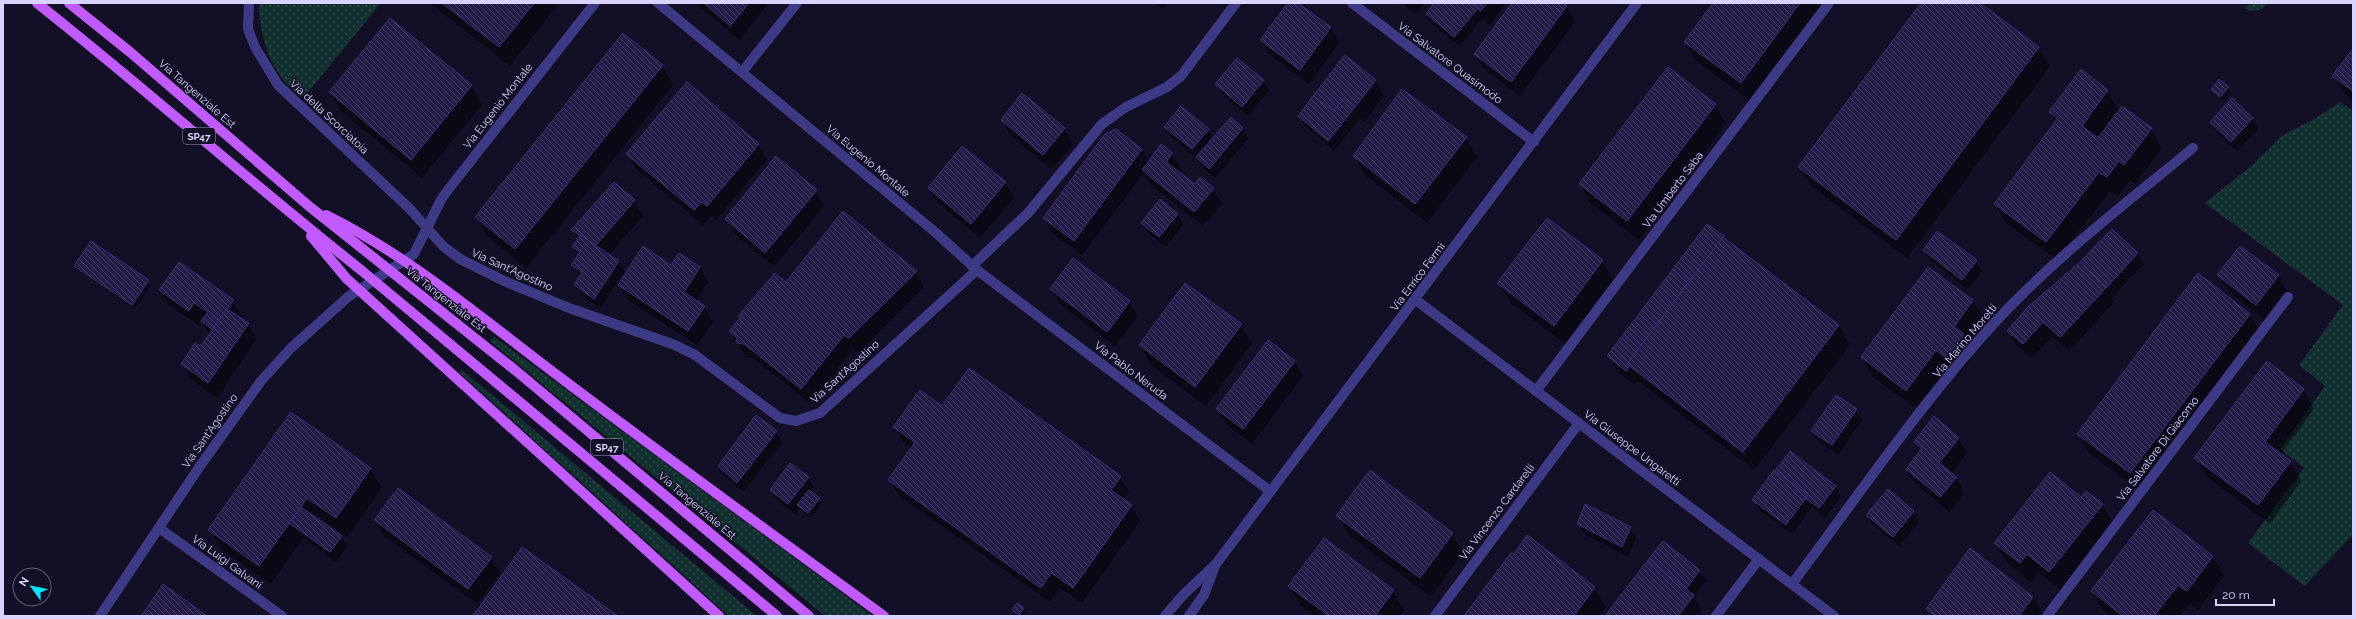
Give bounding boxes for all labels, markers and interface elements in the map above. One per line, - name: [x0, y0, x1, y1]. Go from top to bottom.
- street label: Via Salvatore Quasimodo: [1395, 19, 1505, 107]
- street label: Via Tangenziale Est: [156, 57, 238, 131]
- street label: Via Eugenio Montale: [461, 60, 536, 151]
- street label: Via della Scorciatoia: [287, 77, 371, 157]
- street label: Via Eugenio Montale: [824, 122, 913, 200]
- road number: SP47: [183, 128, 215, 144]
- street label: Via Umberto Saba: [1640, 149, 1706, 231]
- street label: Via Enrico Fermi: [1388, 240, 1448, 314]
- street label: Via Sant'Agostino: [469, 246, 555, 294]
- street label: Via Tangenziale Est: [403, 265, 489, 335]
- street label: Via Marino Moretti: [1930, 301, 2000, 381]
- street label: Via Sant'Agostino: [808, 337, 882, 406]
- street label: Via Pablo Neruda: [1092, 339, 1170, 403]
- street label: Via Sant'Agostino: [179, 391, 241, 471]
- street label: Via Salvatore Di Giacomo: [2114, 394, 2202, 504]
- street label: Via Giuseppe Ungaretti: [1581, 407, 1683, 489]
- road number: SP47: [591, 439, 623, 455]
- street label: Via Vincenzo Cardarelli: [1457, 461, 1537, 563]
- street label: Via Tangenziale Est: [655, 470, 739, 543]
- street label: Via Luigi Galvani: [190, 532, 264, 592]
- north arrow: [12, 567, 52, 607]
- text: N: [16, 575, 32, 589]
- scale bar: [2216, 581, 2274, 607]
- text: 20 m: [2222, 588, 2250, 602]

